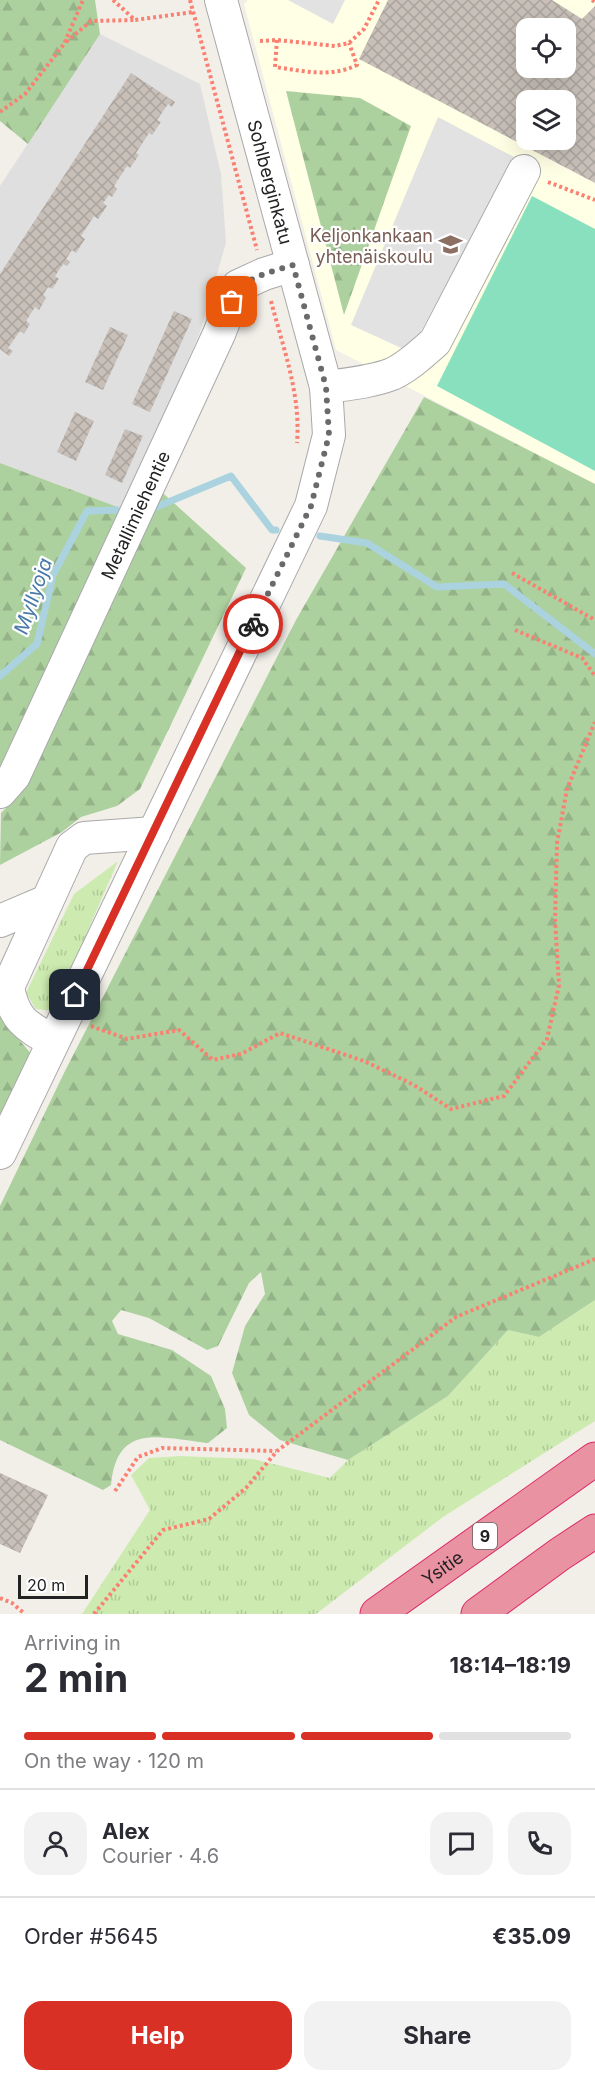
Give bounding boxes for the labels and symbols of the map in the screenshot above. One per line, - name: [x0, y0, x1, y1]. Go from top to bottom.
- street label: Sohlberginkatu: [243, 118, 297, 246]
- place label: Keljonkankaan yhtenäiskoulu: [310, 225, 433, 267]
- school or university icon: Keljonkankaan yhtenäiskoulu: [438, 232, 464, 258]
- pin: [206, 276, 257, 327]
- street label: Metallimiehentie: [96, 447, 174, 582]
- water label: Myllyoja: [9, 555, 57, 637]
- courier: [223, 594, 283, 654]
- pin: [49, 969, 100, 1020]
- road number: 9: [473, 1523, 497, 1549]
- street label: Ysitie: [418, 1546, 467, 1589]
- scale bar: [18, 1572, 88, 1600]

